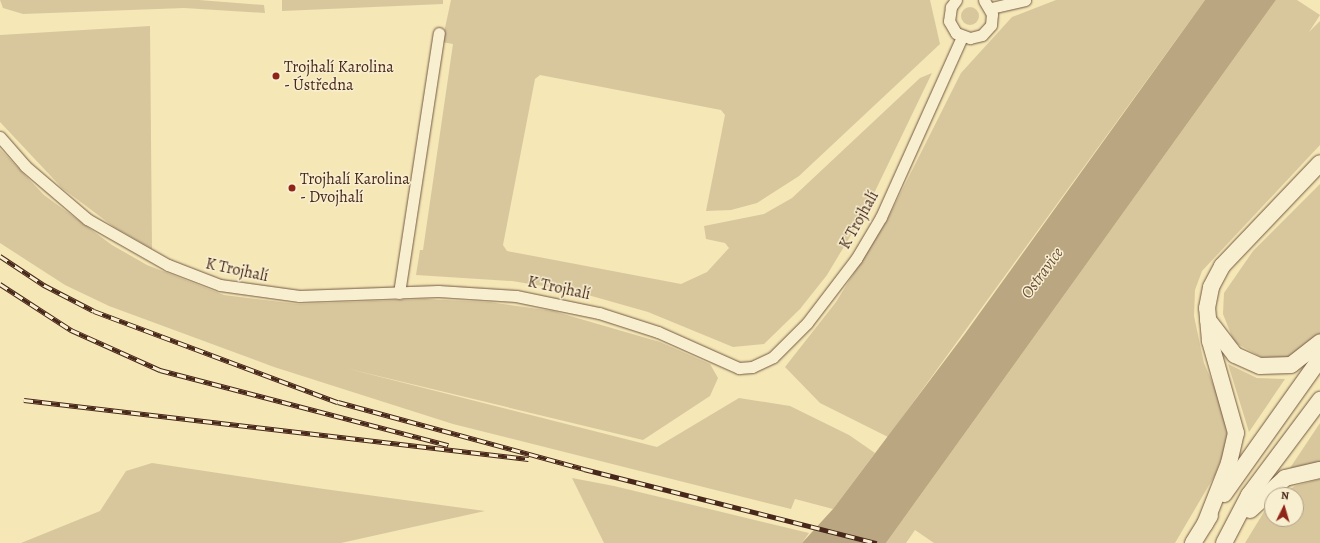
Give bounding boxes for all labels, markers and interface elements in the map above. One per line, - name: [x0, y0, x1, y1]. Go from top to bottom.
- place label: Trojhalí Karolina - Ústředna: [284, 57, 394, 95]
- marker: Trojhalí Karolina - Ústředna: [271, 71, 281, 81]
- place label: Trojhalí Karolina - Dvojhalí: [300, 169, 410, 207]
- marker: Trojhalí Karolina - Dvojhalí: [287, 183, 297, 193]
- street label: K Trojhalí: [835, 187, 883, 253]
- water label: Ostravice: [1016, 243, 1068, 303]
- street label: K Trojhalí: [204, 254, 270, 286]
- street label: K Trojhalí: [526, 272, 592, 304]
- north arrow: [1264, 487, 1304, 527]
- text: N: [1280, 488, 1290, 503]

